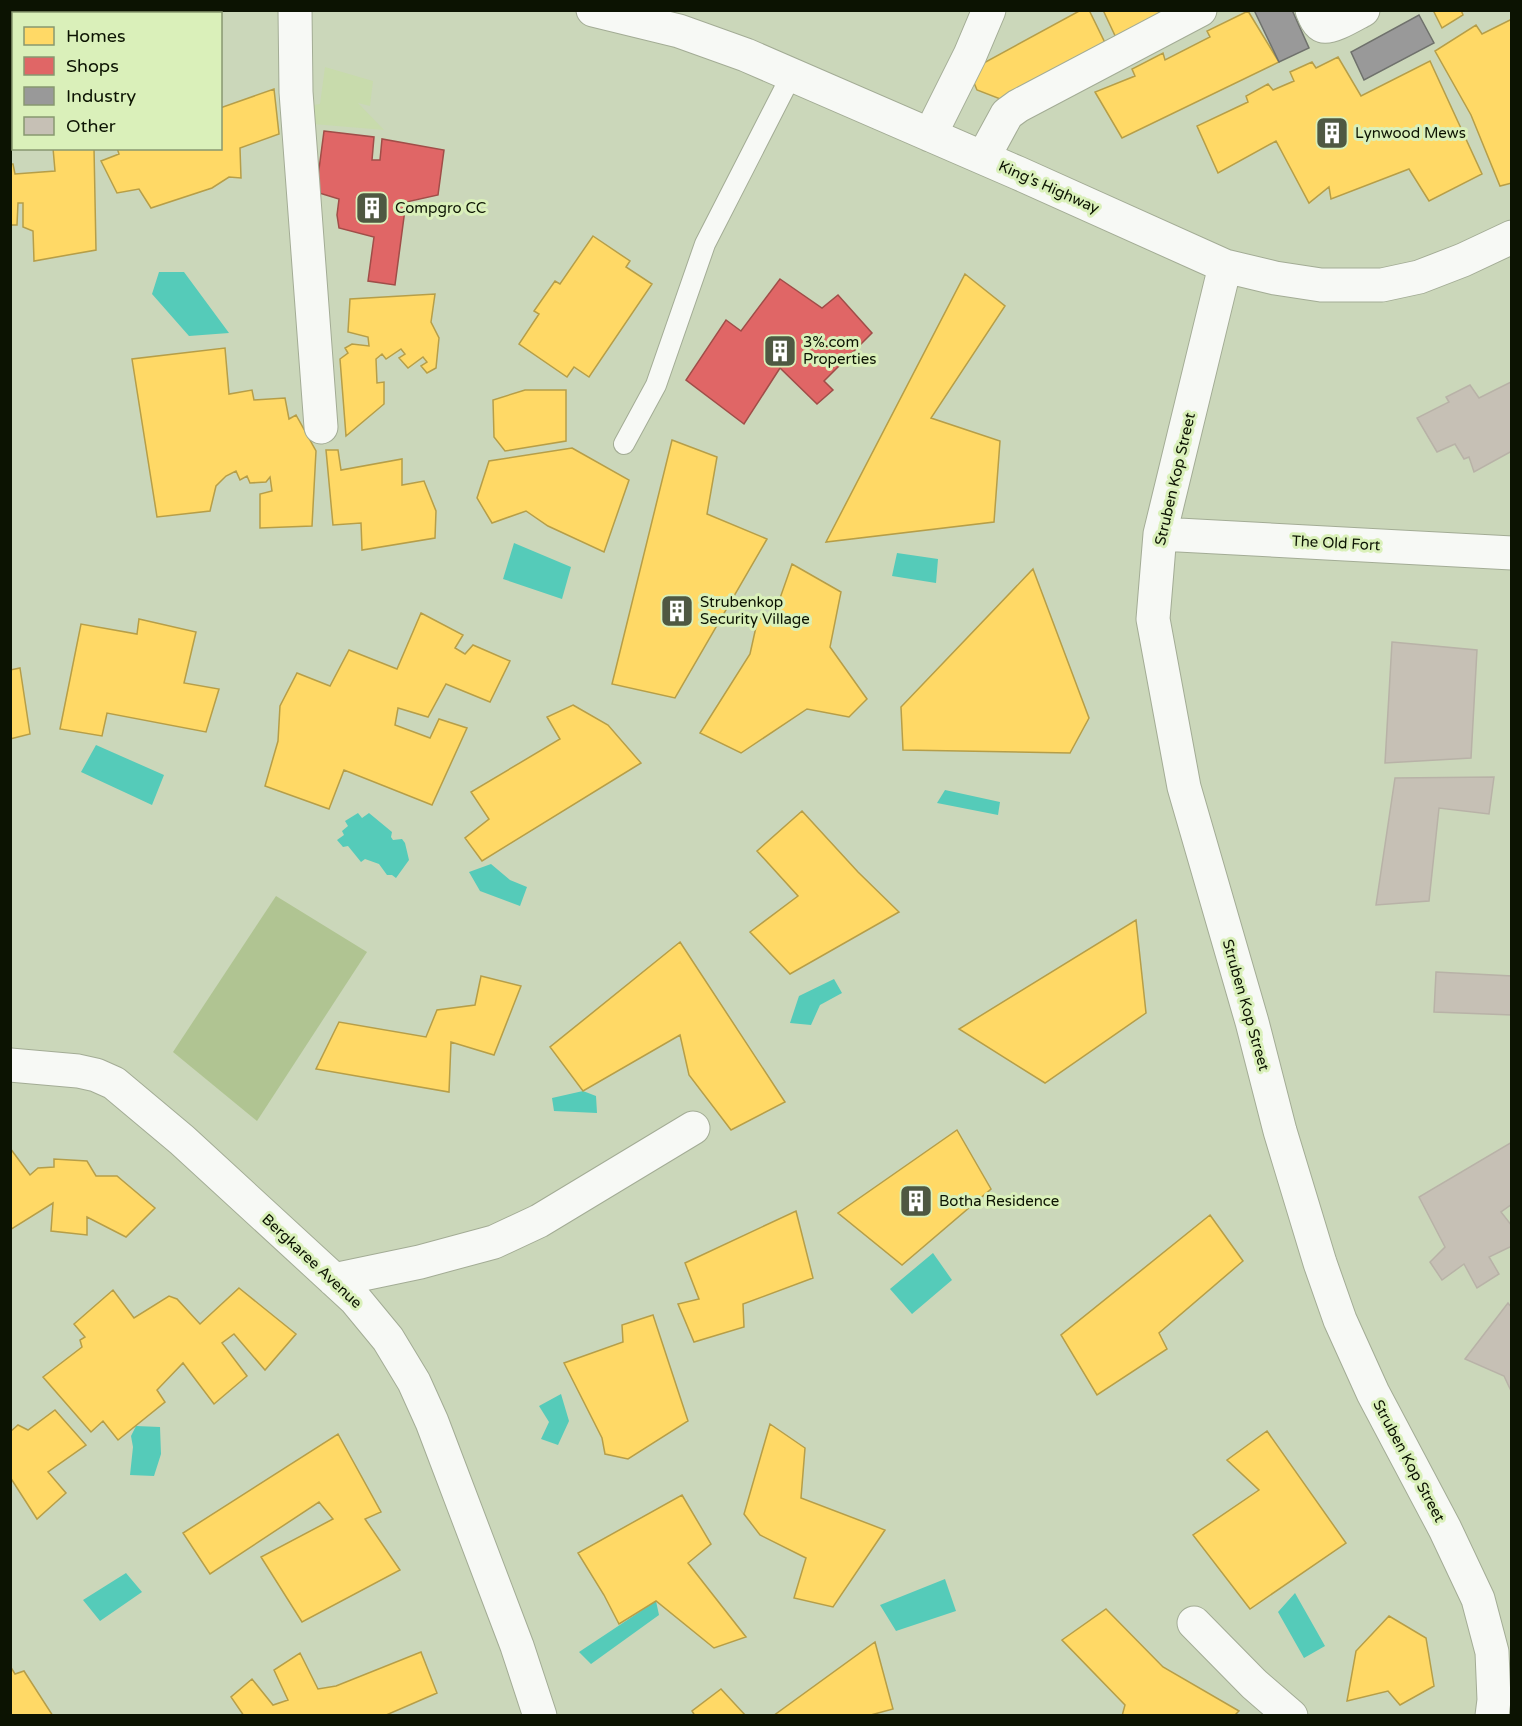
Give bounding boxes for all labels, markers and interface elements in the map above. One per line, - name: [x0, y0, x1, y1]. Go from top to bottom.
- legend: [12, 12, 222, 150]
- text: Homes: [66, 25, 126, 47]
- text: Shops: [66, 55, 119, 77]
- text: Industry: [66, 85, 137, 107]
- text: Other: [66, 115, 116, 137]
- building icon: Lynwood Mews: [1314, 115, 1350, 151]
- place label: Lynwood Mews: [1355, 124, 1466, 142]
- street label: King's Highway: [996, 157, 1102, 217]
- building icon: Compgro CC: [354, 190, 390, 226]
- place label: Compgro CC: [395, 199, 486, 217]
- building icon: 3%.com Properties: [762, 333, 798, 369]
- place label: 3%.com Properties: [803, 333, 876, 368]
- street label: Struben Kop Street: [1151, 410, 1199, 547]
- street label: The Old Fort: [1291, 532, 1381, 554]
- building icon: Strubenkop Security Village: [659, 593, 695, 629]
- place label: Strubenkop Security Village: [700, 593, 810, 628]
- street label: Struben Kop Street: [1219, 937, 1273, 1073]
- building icon: Botha Residence: [898, 1183, 934, 1219]
- place label: Botha Residence: [939, 1192, 1059, 1210]
- street label: Bergkaree Avenue: [258, 1210, 366, 1312]
- street label: Struben Kop Street: [1369, 1397, 1449, 1525]

